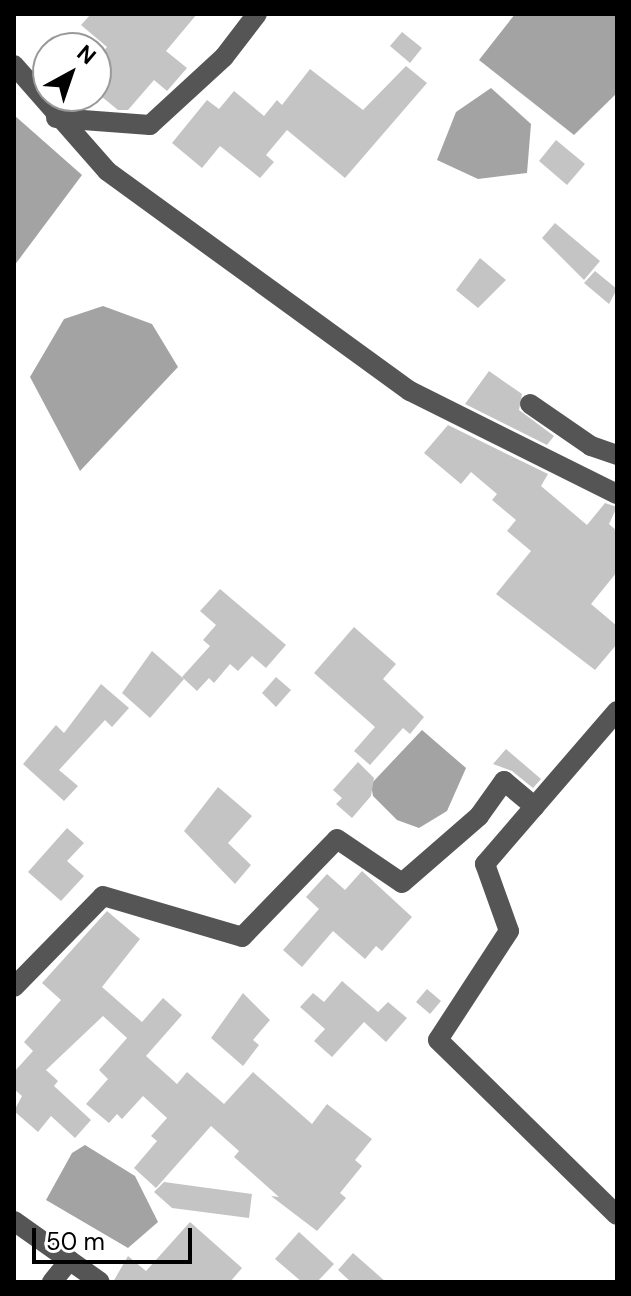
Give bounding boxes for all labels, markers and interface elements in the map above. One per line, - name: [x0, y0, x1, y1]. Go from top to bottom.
- north arrow: [32, 32, 112, 112]
- text: N: [71, 38, 102, 71]
- scale bar: [36, 1212, 196, 1262]
- text: 50 m: [46, 1226, 105, 1257]

